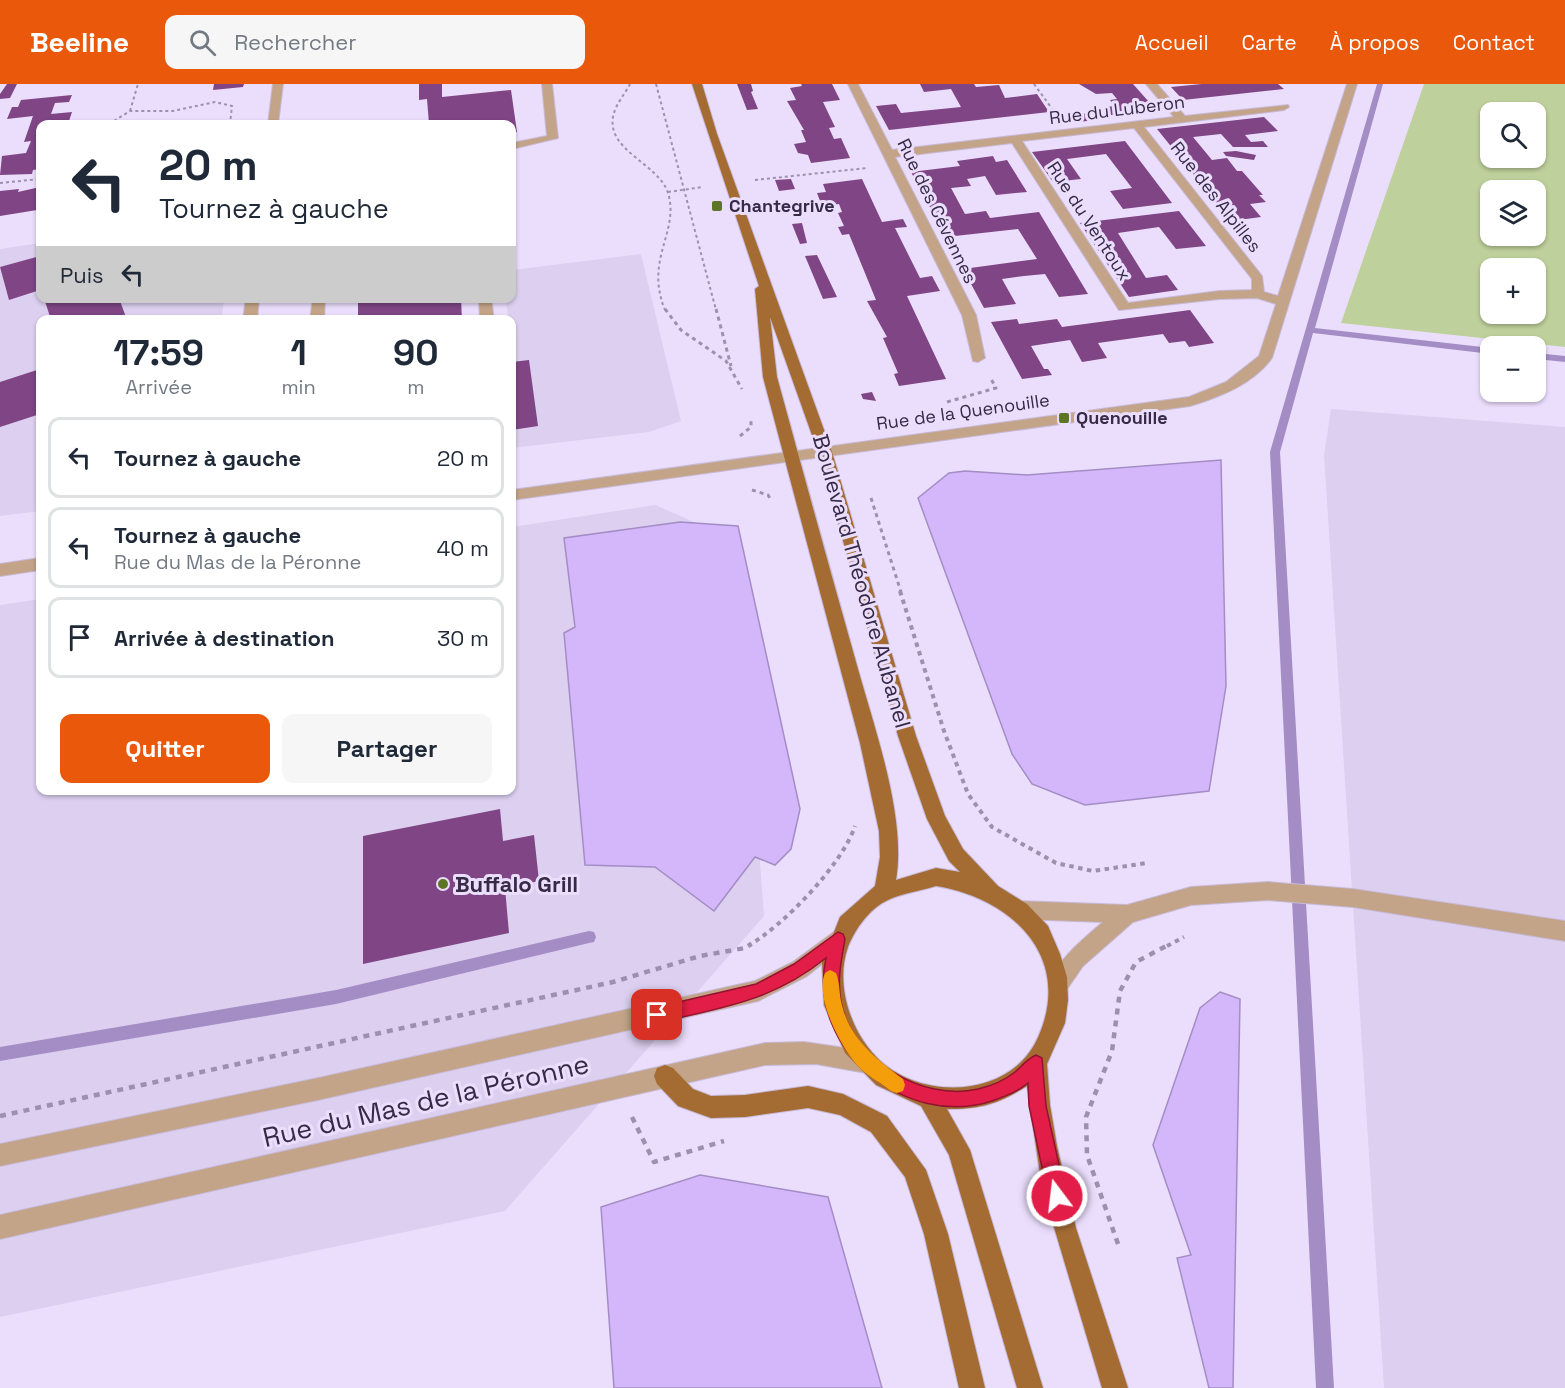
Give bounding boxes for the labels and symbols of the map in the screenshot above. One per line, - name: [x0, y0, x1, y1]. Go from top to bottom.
- street label: Rue du Luberon: [1048, 90, 1186, 129]
- street label: Rue des Cévennes: [892, 135, 982, 287]
- street label: Rue des Alpilles: [1166, 137, 1267, 257]
- street label: Rue du Ventoux: [1042, 157, 1136, 285]
- place label: Chantegrive: [729, 194, 835, 217]
- marker: Chantegrive: [710, 199, 724, 213]
- street label: Rue de la Quenouille: [875, 388, 1051, 435]
- place label: Quenouille: [1076, 406, 1168, 429]
- marker: Quenouille: [1057, 411, 1071, 425]
- street label: Boulevard Théodore Aubanel: [807, 431, 917, 731]
- place label: Buffalo Grill: [455, 870, 578, 898]
- marker: Buffalo Grill: [436, 877, 450, 891]
- pin: [631, 989, 682, 1040]
- street label: Rue du Mas de la Péronne: [259, 1046, 592, 1155]
- position arrow: [1025, 1164, 1089, 1228]

